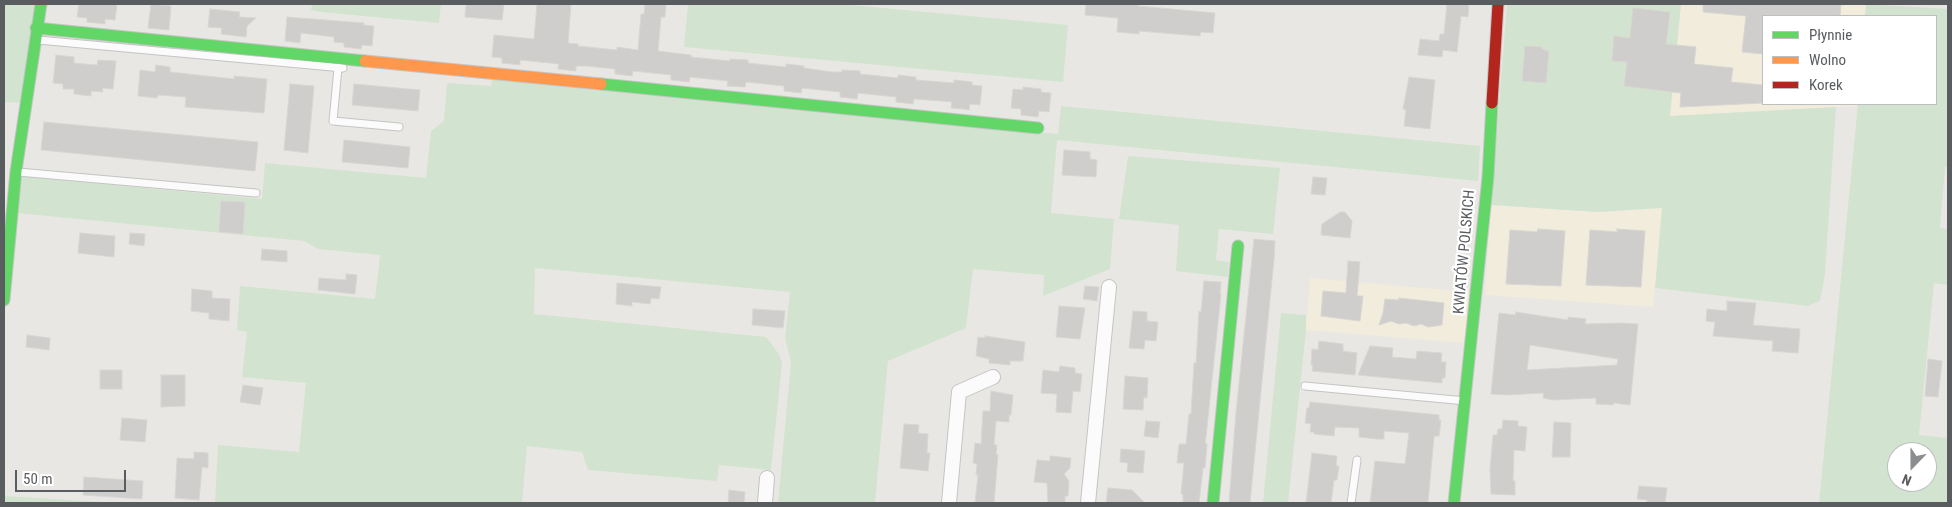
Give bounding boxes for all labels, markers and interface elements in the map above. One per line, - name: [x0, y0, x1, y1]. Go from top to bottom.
- legend: [1762, 15, 1937, 105]
- text: Płynnie: [1809, 26, 1852, 44]
- text: Wolno: [1809, 51, 1846, 69]
- text: Korek: [1809, 76, 1843, 94]
- street label: KWIATÓW POLSKICH: [1451, 189, 1479, 315]
- north arrow: [1887, 442, 1937, 492]
- scale bar: [18, 460, 129, 492]
- text: 50 m: [23, 470, 53, 488]
- text: N: [1900, 471, 1914, 489]

